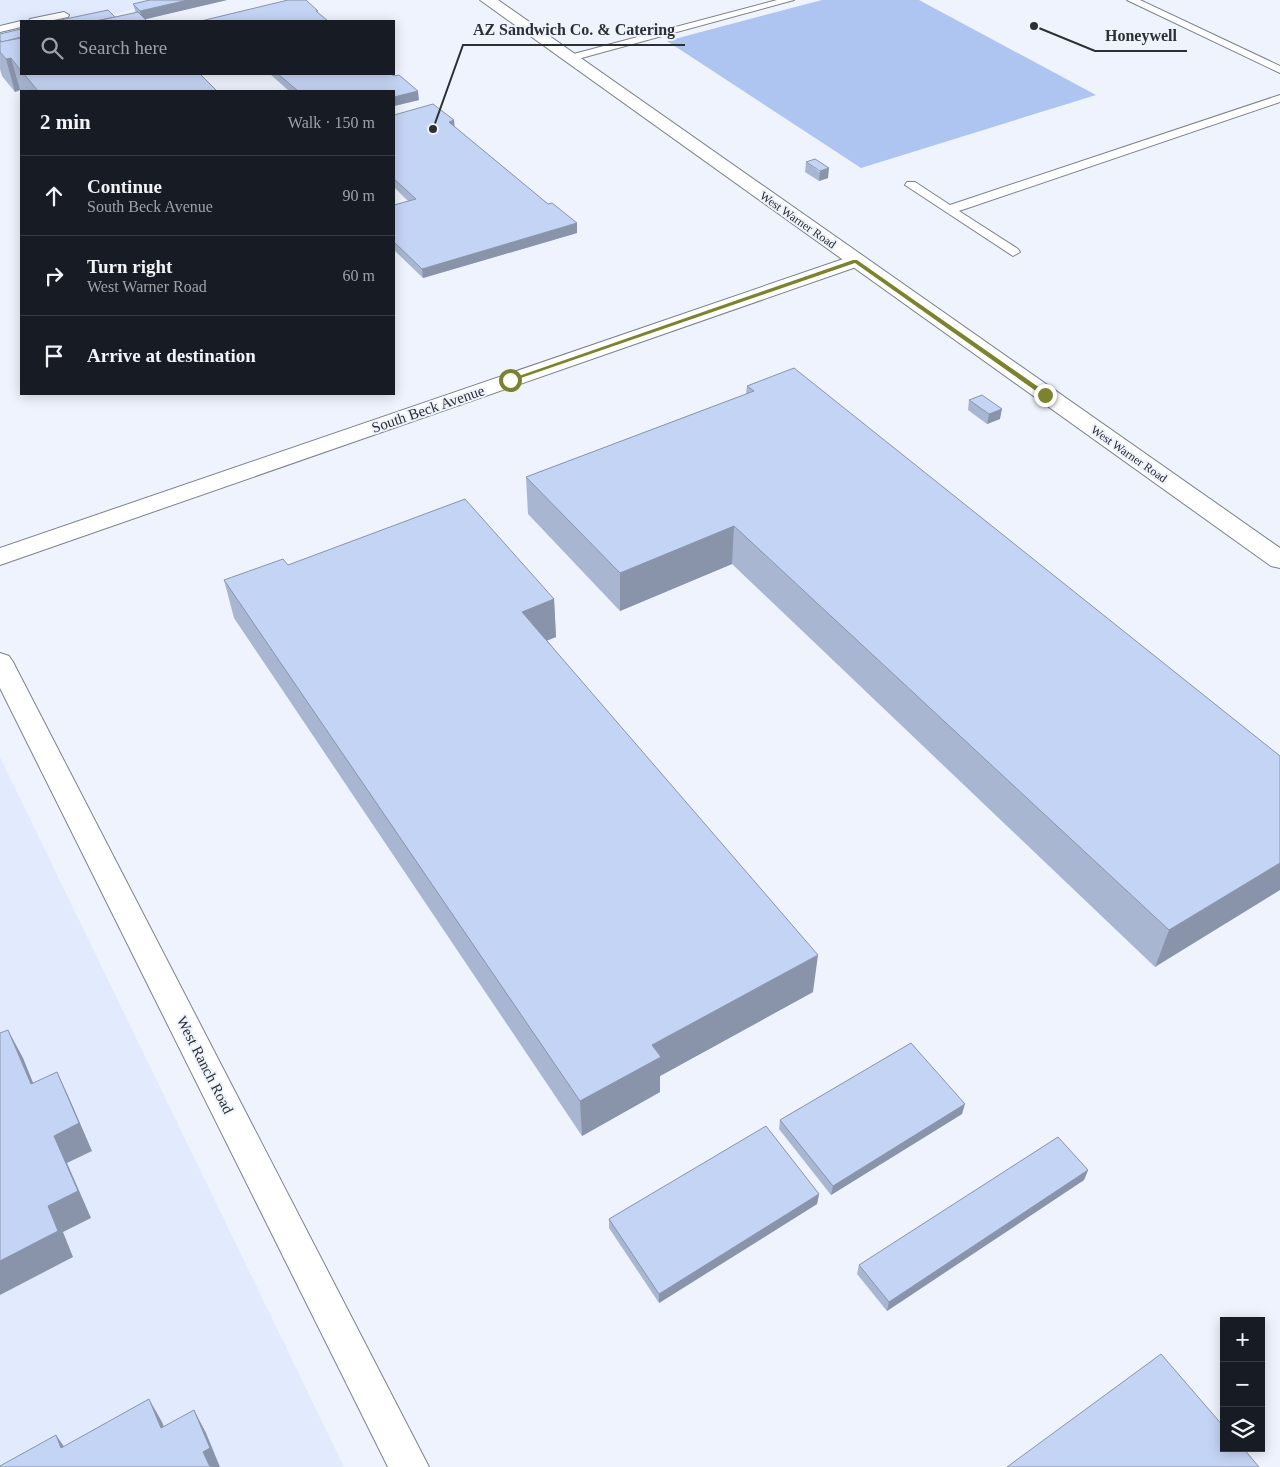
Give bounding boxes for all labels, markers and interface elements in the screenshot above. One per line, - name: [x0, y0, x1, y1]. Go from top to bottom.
- callout: AZ Sandwich Co. & Catering: [463, 14, 685, 45]
- search box: [20, 20, 395, 75]
- callout: Honeywell: [1095, 20, 1187, 51]
- text: AZ Sandwich Co. & Catering: [473, 21, 675, 39]
- text: Honeywell: [1105, 27, 1178, 45]
- icon: search: [38, 34, 66, 62]
- text: Search here: [78, 37, 167, 58]
- text: 2 min: [40, 110, 91, 134]
- text: Walk · 150 m: [288, 114, 375, 131]
- text: Continue: [87, 176, 162, 197]
- icon: ahead: [40, 182, 68, 210]
- text: 90 m: [343, 187, 375, 204]
- street label: West Warner Road: [757, 189, 839, 251]
- text: South Beck Avenue: [87, 198, 213, 215]
- text: Turn right: [87, 256, 172, 277]
- icon: right: [40, 262, 68, 290]
- text: 60 m: [343, 267, 375, 284]
- text: West Warner Road: [87, 278, 207, 295]
- icon: arrive: [40, 342, 68, 370]
- text: Arrive at destination: [87, 345, 256, 366]
- route start: [499, 369, 522, 392]
- street label: South Beck Avenue: [370, 382, 487, 436]
- route end: [1034, 384, 1057, 407]
- street label: West Warner Road: [1088, 423, 1170, 485]
- street label: West Ranch Road: [174, 1014, 237, 1117]
- map controls: [1220, 1317, 1265, 1452]
- button: +: [1220, 1317, 1265, 1362]
- button: −: [1220, 1362, 1265, 1407]
- button: layers: [1220, 1407, 1265, 1452]

